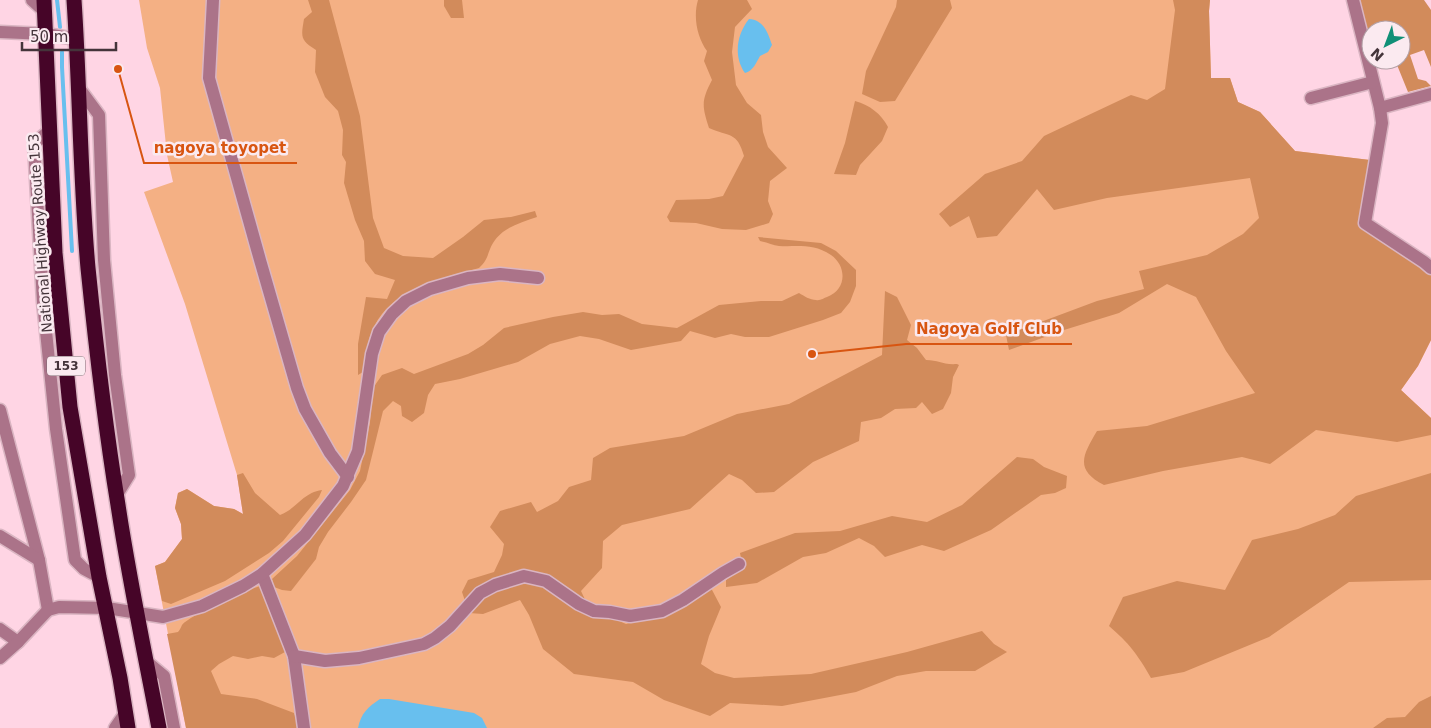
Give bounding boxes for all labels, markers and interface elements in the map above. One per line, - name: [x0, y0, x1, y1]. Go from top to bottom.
- scale bar: [22, 20, 116, 52]
- north arrow: [1361, 20, 1411, 70]
- text: 50 m: [30, 28, 68, 46]
- text: N: [1368, 45, 1387, 65]
- street label: National Highway Route 153: [25, 133, 55, 333]
- callout: nagoya toyopet: [144, 133, 297, 163]
- text: nagoya toyopet: [154, 139, 286, 157]
- callout: Nagoya Golf Club: [906, 314, 1072, 344]
- text: Nagoya Golf Club: [916, 320, 1062, 338]
- road number: 153: [47, 356, 85, 376]

